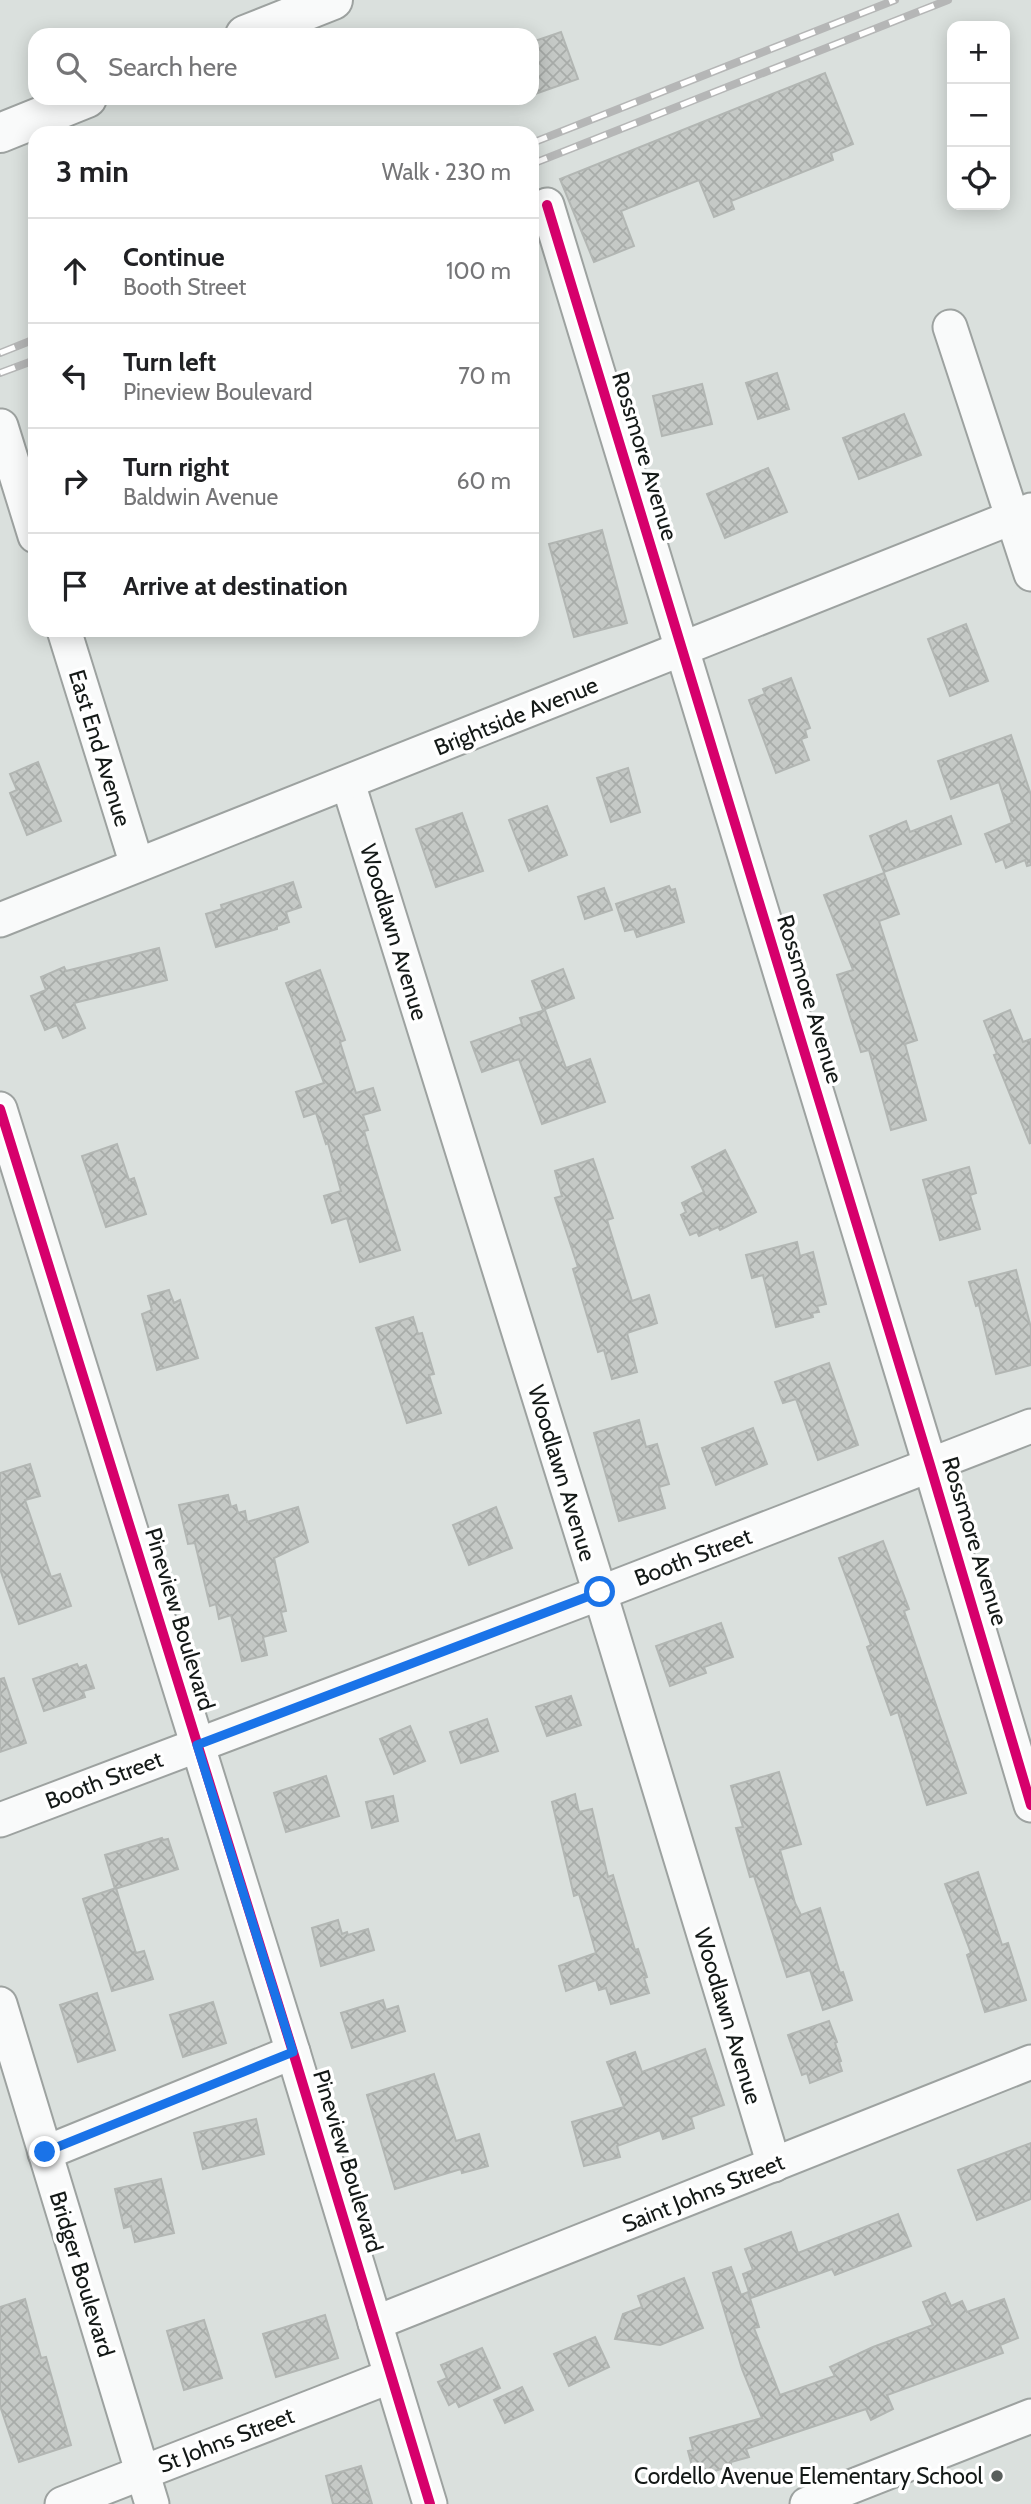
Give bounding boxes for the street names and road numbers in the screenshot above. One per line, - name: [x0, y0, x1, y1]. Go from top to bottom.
- street label: Rossmore Avenue: [606, 368, 684, 544]
- street label: East End Avenue: [63, 666, 137, 830]
- street label: Brightside Avenue: [430, 670, 602, 762]
- street label: Woodlawn Avenue: [354, 841, 434, 1024]
- street label: Rossmore Avenue: [771, 911, 849, 1087]
- street label: Woodlawn Avenue: [522, 1382, 602, 1565]
- street label: Rossmore Avenue: [936, 1453, 1014, 1629]
- street label: Booth Street: [630, 1522, 756, 1592]
- street label: Pineview Boulevard: [139, 1524, 221, 1714]
- street label: Booth Street: [41, 1745, 167, 1815]
- street label: Woodlawn Avenue: [688, 1925, 768, 2108]
- street label: Pineview Boulevard: [307, 2066, 389, 2256]
- street label: Saint Johns Street: [618, 2148, 788, 2238]
- street label: Bridger Boulevard: [44, 2188, 120, 2360]
- street label: St Johns Street: [154, 2401, 298, 2479]

